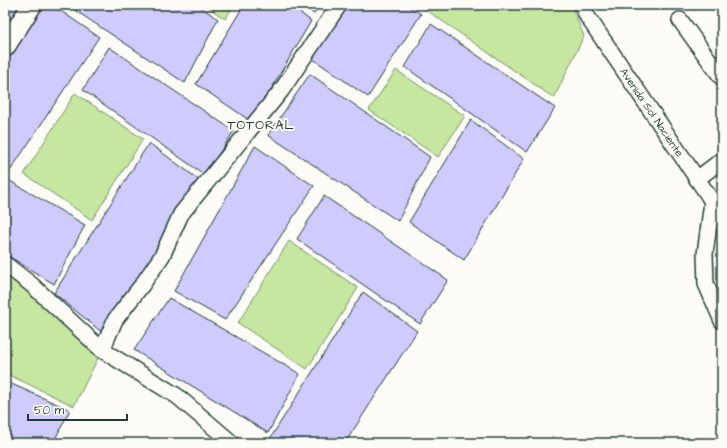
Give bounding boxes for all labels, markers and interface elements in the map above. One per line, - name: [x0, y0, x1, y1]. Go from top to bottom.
- street label: Avenida Sol Naciente: [616, 65, 687, 160]
- district label: TOTORAL: [227, 116, 295, 134]
- scale bar: [28, 396, 127, 422]
- text: 50 m: [34, 402, 65, 419]

